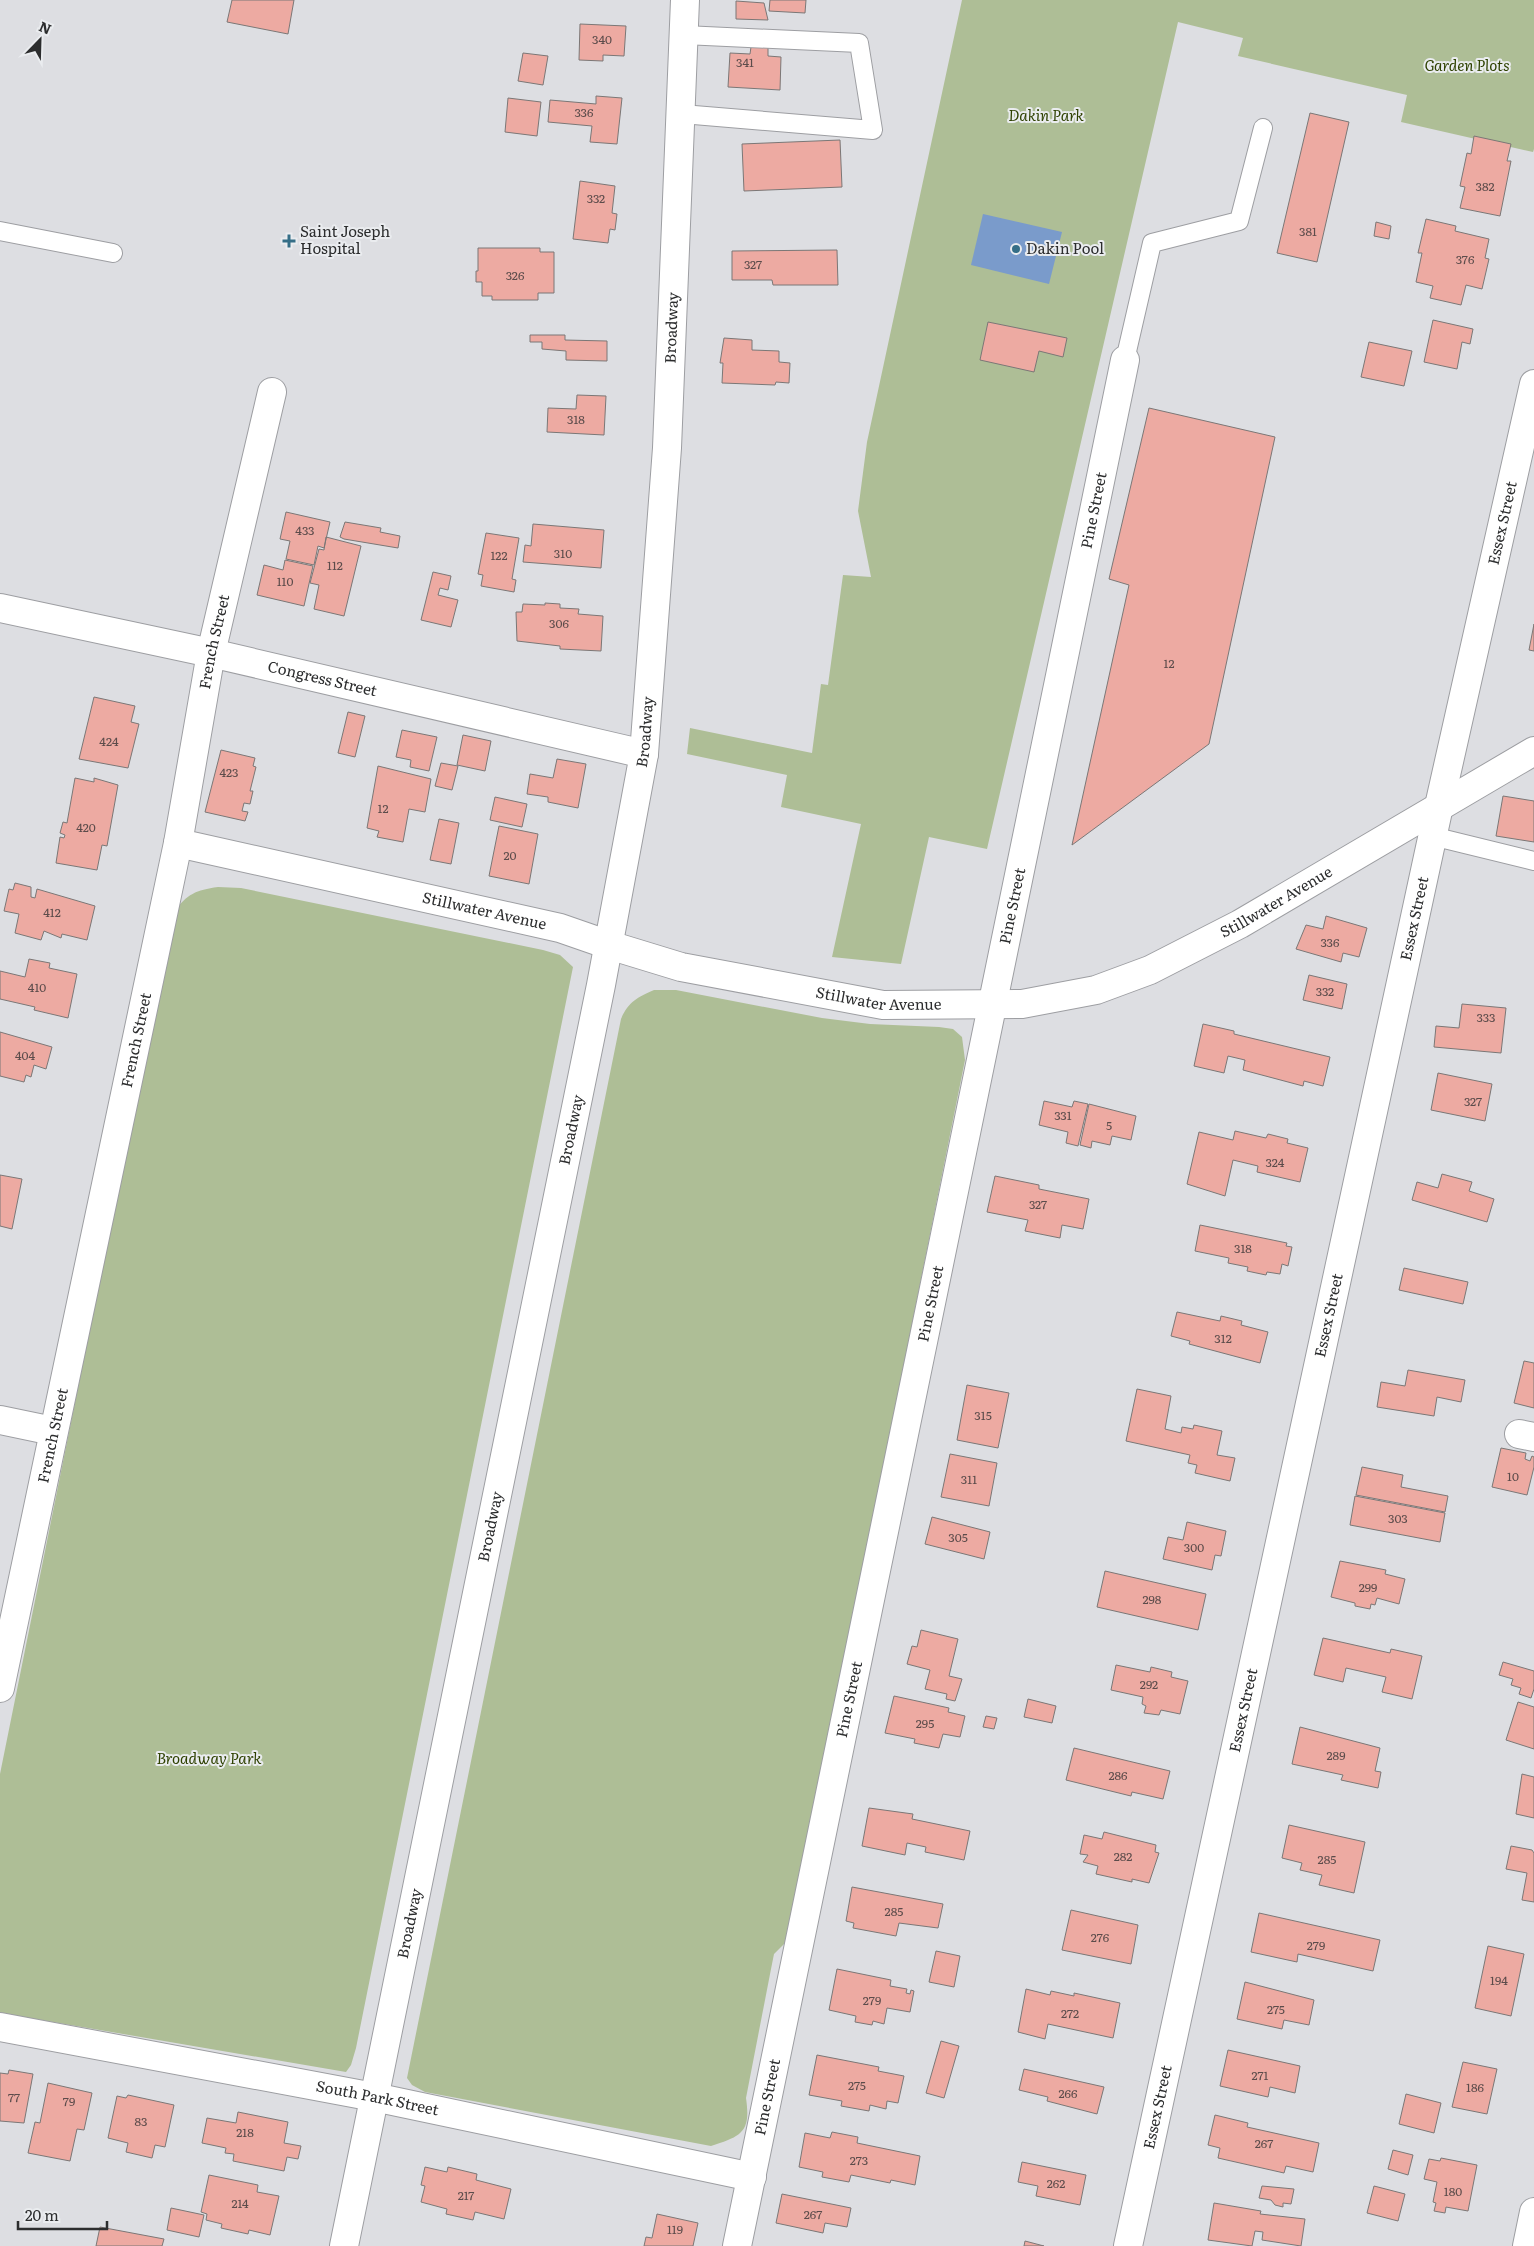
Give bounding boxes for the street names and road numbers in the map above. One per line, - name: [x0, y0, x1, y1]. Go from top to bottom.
- street label: Broadway: [657, 291, 683, 364]
- street label: Pine Street: [1074, 470, 1112, 550]
- street label: Essex Street: [1481, 479, 1522, 567]
- street label: French Street: [192, 592, 234, 691]
- street label: Congress Street: [266, 654, 380, 701]
- street label: Broadway: [629, 695, 658, 769]
- street label: Stillwater Avenue: [1215, 859, 1336, 943]
- street label: Pine Street: [992, 865, 1030, 946]
- street label: Essex Street: [1393, 874, 1433, 962]
- street label: Stillwater Avenue: [421, 885, 549, 935]
- street label: Stillwater Avenue: [814, 980, 942, 1015]
- street label: French Street: [114, 990, 156, 1090]
- street label: Broadway: [552, 1092, 588, 1167]
- street label: Pine Street: [910, 1263, 948, 1344]
- street label: Essex Street: [1307, 1271, 1348, 1359]
- street label: French Street: [30, 1386, 73, 1485]
- street label: Broadway: [471, 1489, 508, 1564]
- street label: Pine Street: [829, 1659, 867, 1739]
- street label: Essex Street: [1222, 1666, 1262, 1754]
- street label: Broadway: [390, 1886, 427, 1961]
- street label: Pine Street: [747, 2056, 785, 2137]
- street label: Essex Street: [1136, 2063, 1177, 2151]
- street label: South Park Street: [314, 2073, 441, 2120]

